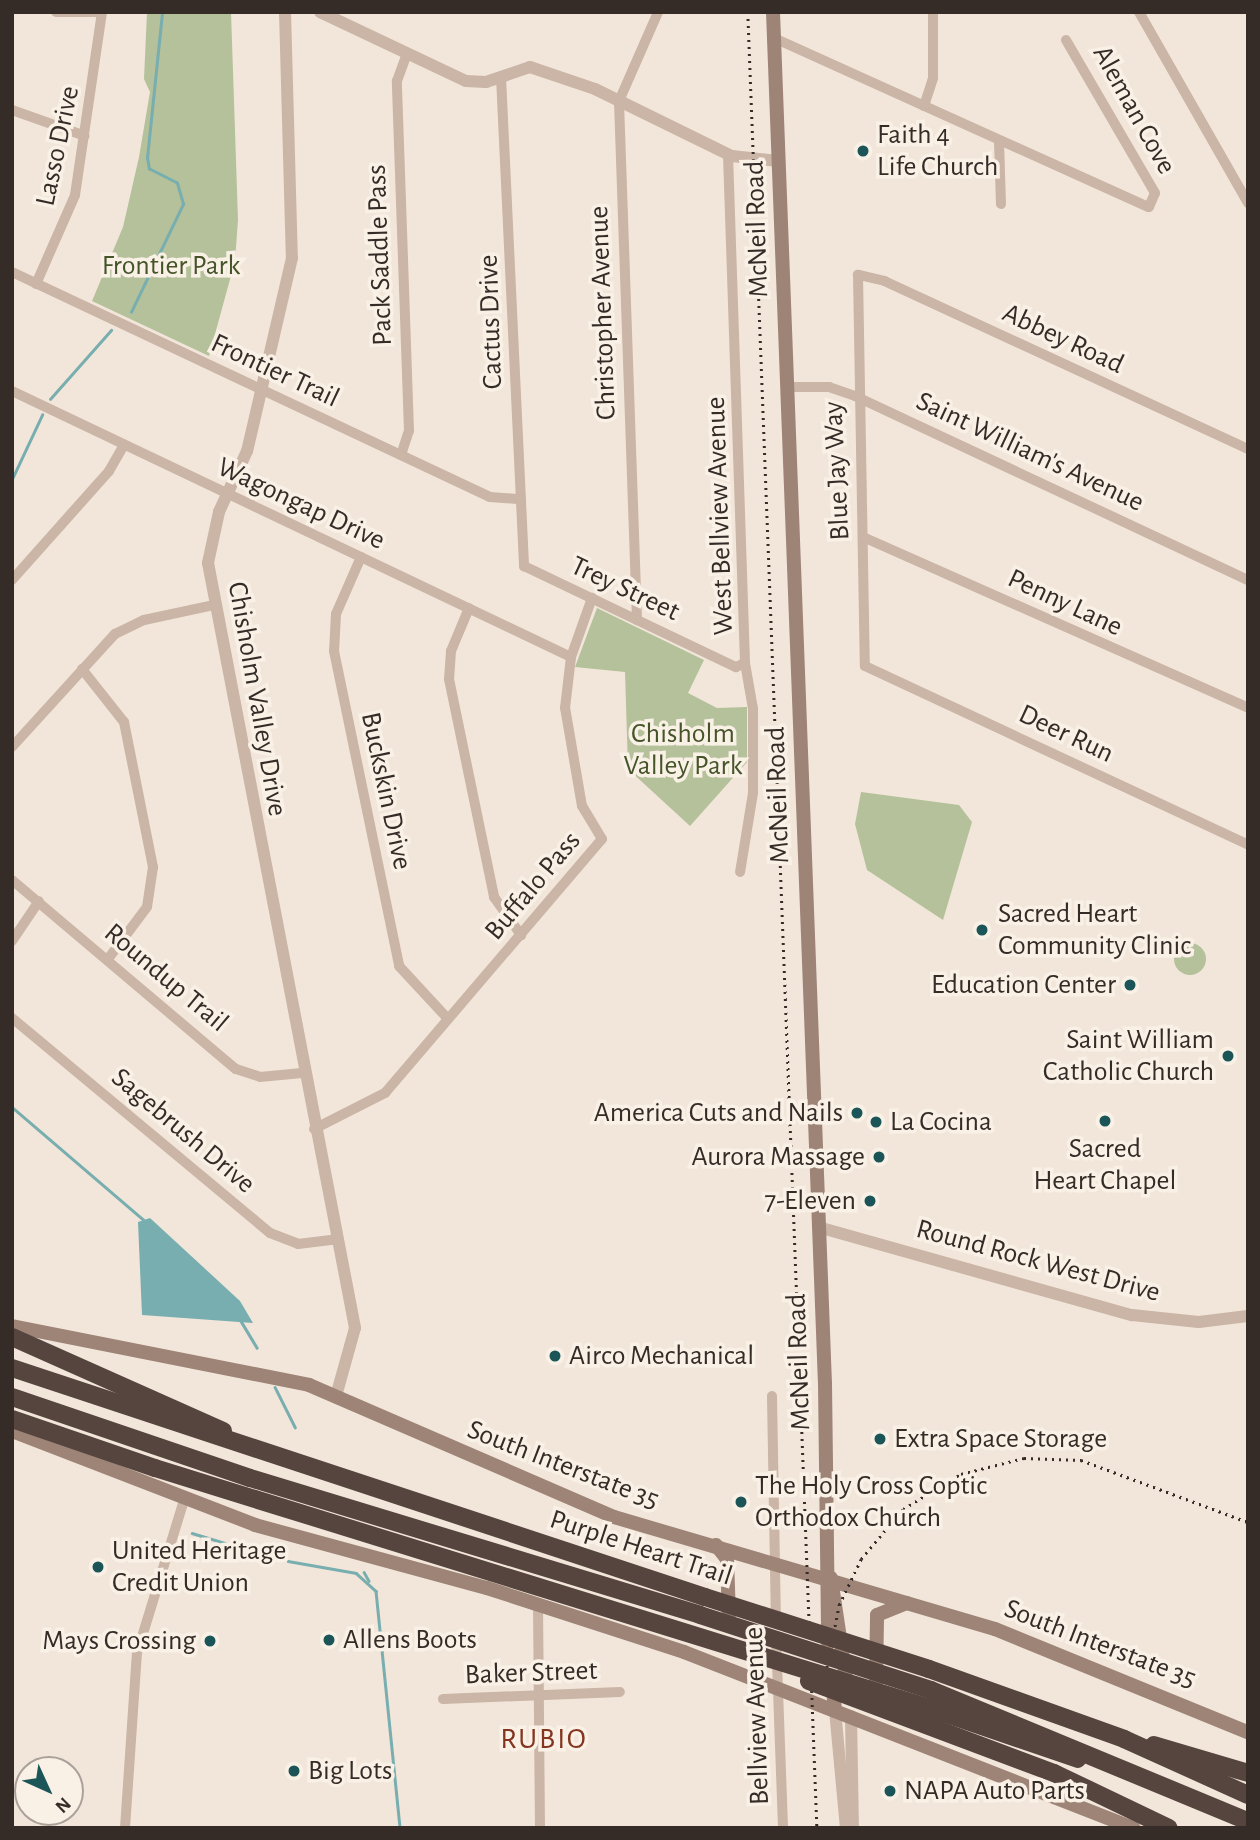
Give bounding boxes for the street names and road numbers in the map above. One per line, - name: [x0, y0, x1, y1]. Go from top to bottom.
- street label: Aleman Cove: [1085, 40, 1183, 180]
- street label: Lasso Drive: [29, 83, 87, 209]
- street label: McNeil Road: [738, 160, 776, 298]
- street label: Pack Saddle Pass: [360, 164, 400, 346]
- street label: Christopher Avenue: [582, 205, 624, 421]
- street label: Cactus Drive: [472, 254, 510, 390]
- street label: Abbey Road: [997, 296, 1129, 382]
- street label: Frontier Trail: [206, 327, 344, 415]
- street label: Saint William's Avenue: [911, 385, 1149, 519]
- street label: West Bellview Avenue: [699, 396, 741, 636]
- street label: Blue Jay Way: [817, 401, 857, 541]
- street label: Wagongap Drive: [212, 450, 390, 558]
- street label: Trey Street: [565, 549, 685, 629]
- street label: Penny Lane: [1002, 562, 1128, 644]
- street label: Chisholm Valley Drive: [220, 579, 294, 819]
- street label: Deer Run: [1013, 697, 1119, 771]
- street label: Buckskin Drive: [353, 709, 419, 873]
- street label: McNeil Road: [759, 726, 797, 864]
- street label: Buffalo Pass: [478, 825, 588, 947]
- street label: Roundup Trail: [97, 916, 235, 1040]
- street label: Sagebrush Drive: [104, 1061, 262, 1201]
- street label: Round Rock West Drive: [912, 1212, 1164, 1310]
- street label: McNeil Road: [780, 1293, 818, 1431]
- street label: South Interstate 35: [462, 1413, 664, 1517]
- street label: Purple Heart Trail: [545, 1503, 737, 1593]
- street label: South Interstate 35: [999, 1592, 1201, 1696]
- street label: Bellview Avenue: [737, 1626, 777, 1806]
- street label: Baker Street: [464, 1654, 598, 1692]

